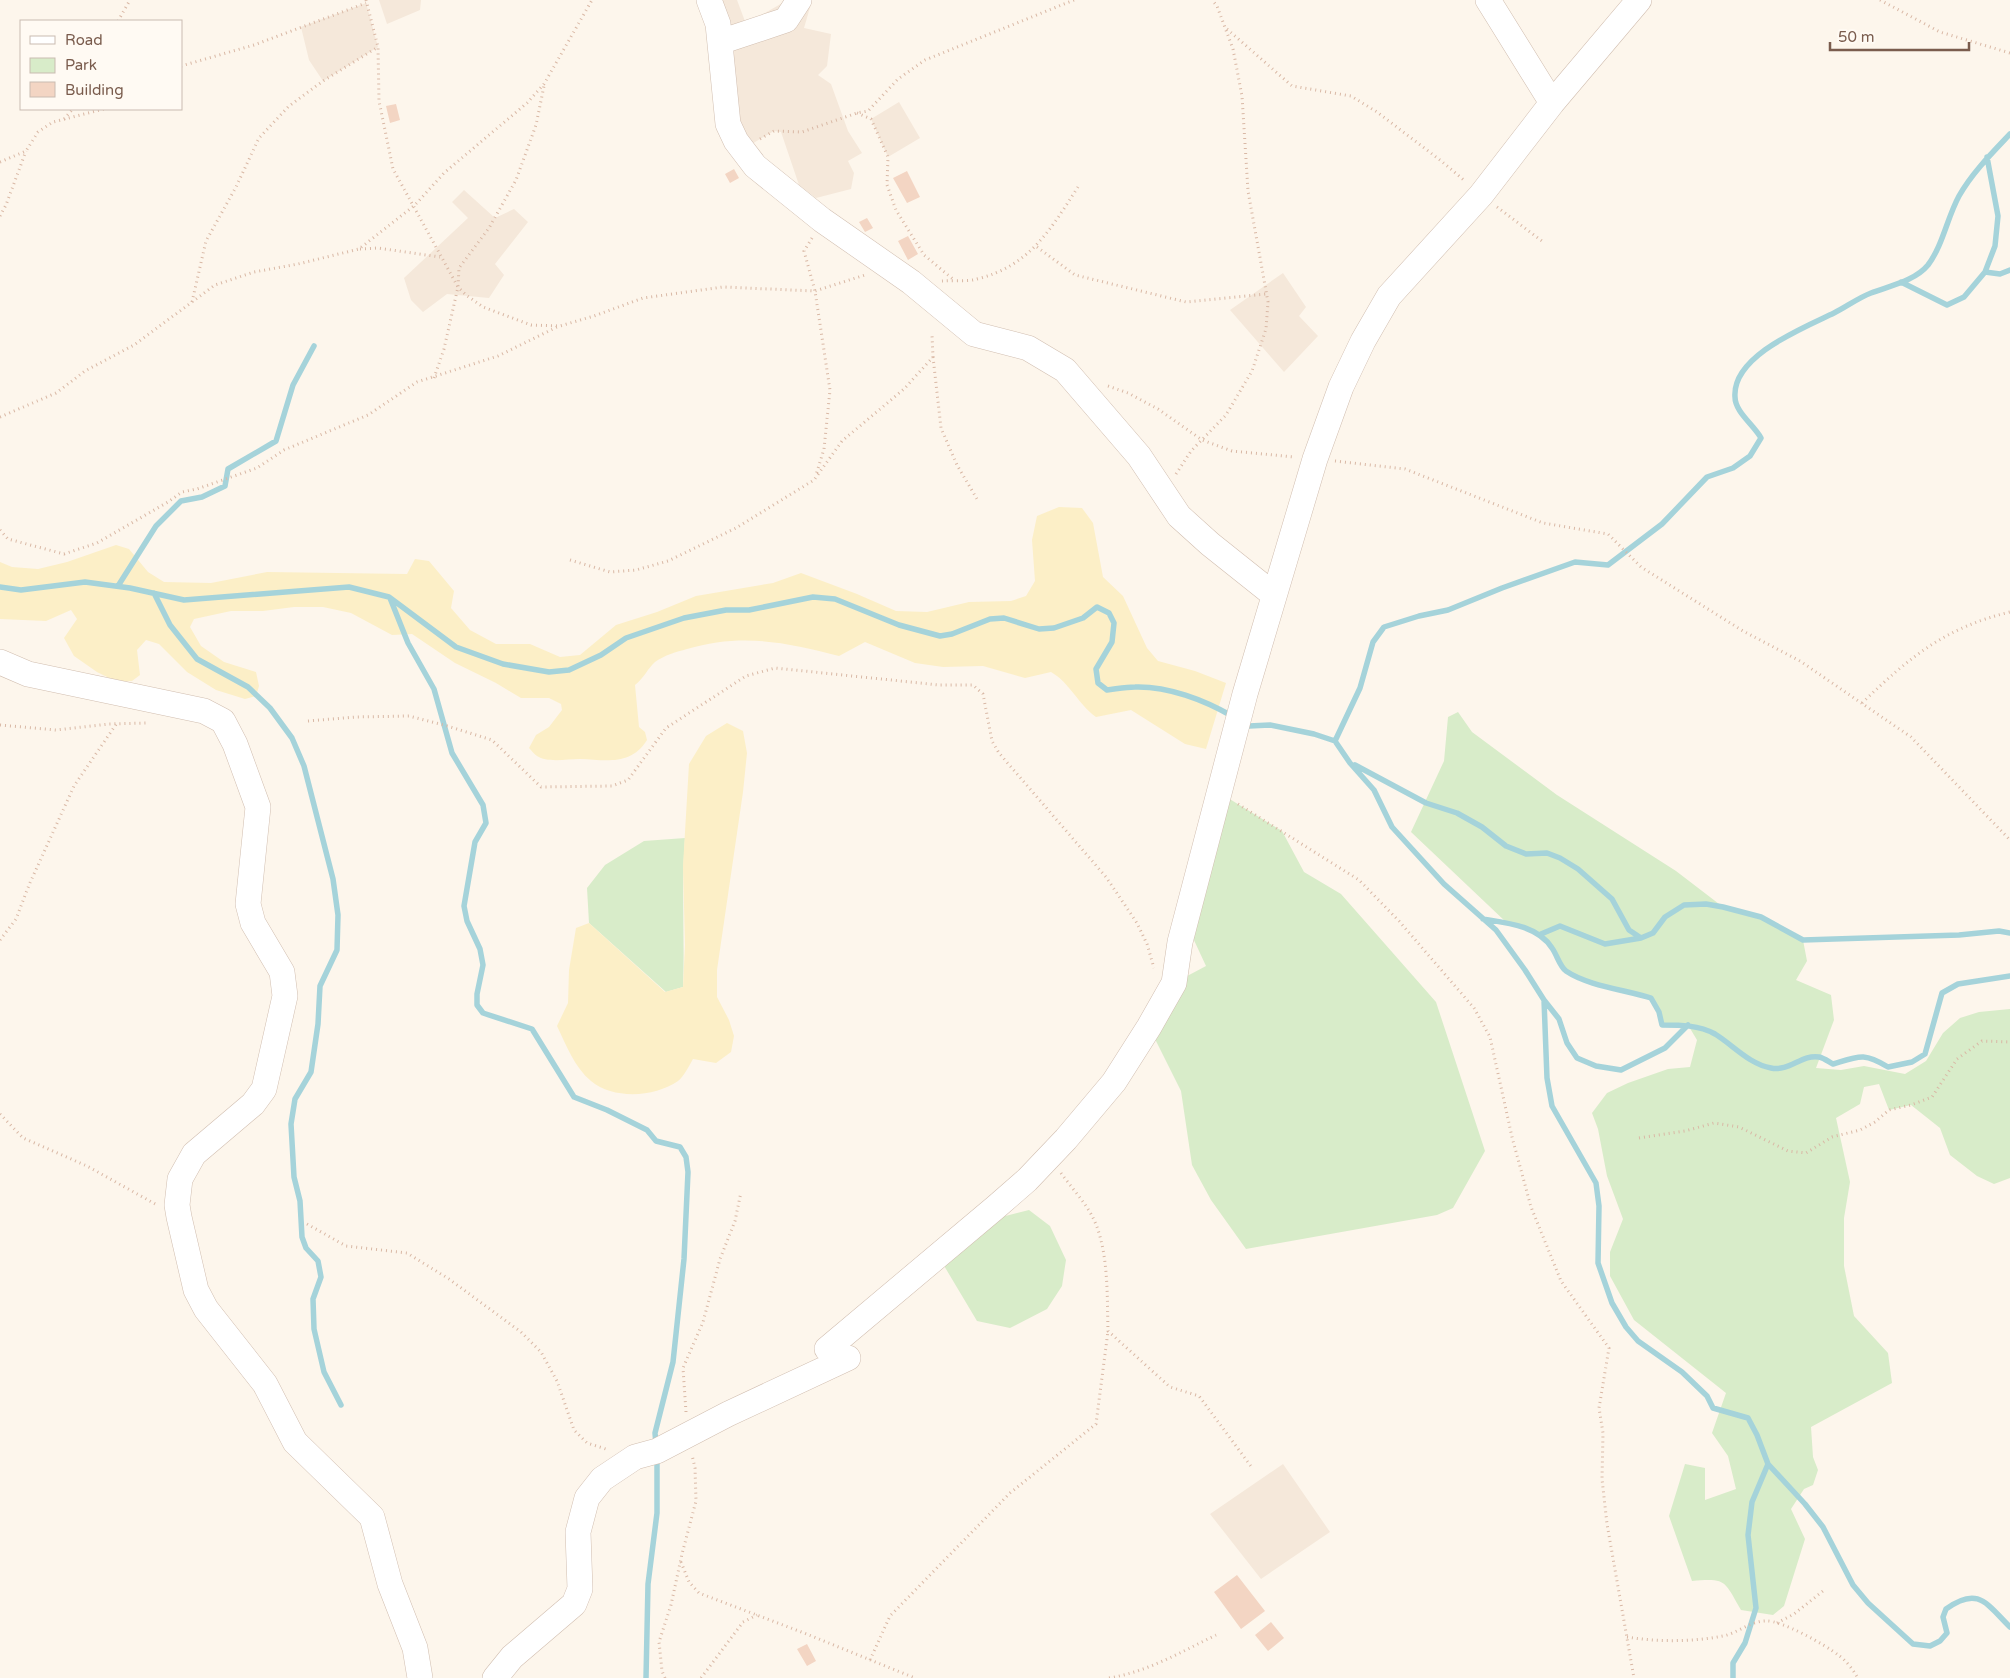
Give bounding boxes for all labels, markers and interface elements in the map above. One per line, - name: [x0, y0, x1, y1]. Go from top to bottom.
- legend: [20, 20, 182, 110]
- scale bar: [1830, 20, 1969, 52]
- text: 50 m: [1838, 28, 1875, 46]
- text: Road: [65, 31, 103, 49]
- text: Park: [65, 56, 97, 74]
- text: Building: [65, 81, 124, 99]

